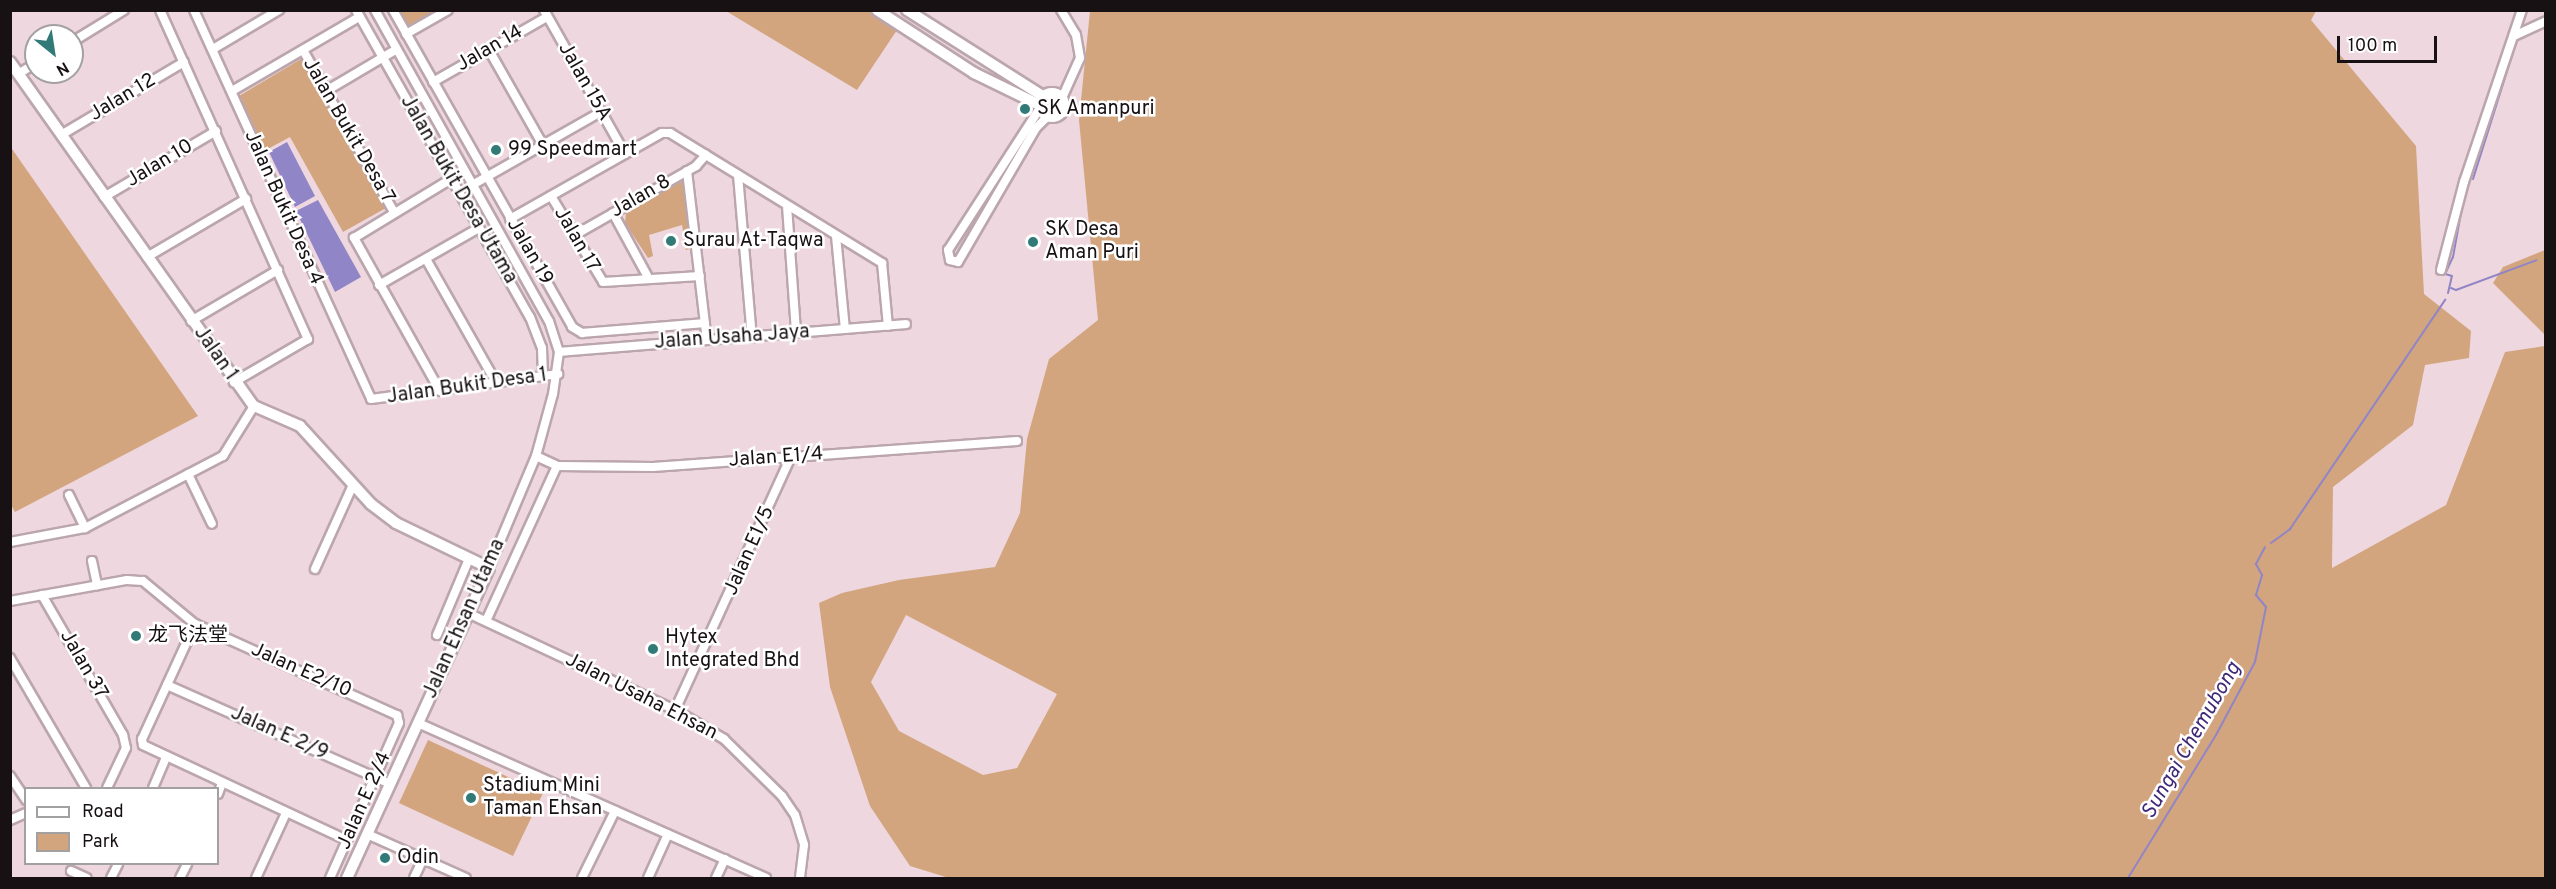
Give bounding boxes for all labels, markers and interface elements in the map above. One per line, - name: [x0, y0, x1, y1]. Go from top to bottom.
- street label: Jalan 14: [452, 20, 528, 78]
- north arrow: [24, 24, 84, 84]
- scale bar: [2340, 24, 2440, 62]
- text: 100 m: [2348, 35, 2397, 58]
- street label: Jalan 15A: [552, 39, 616, 125]
- street label: Jalan Bukit Desa 7: [296, 54, 400, 208]
- text: N: [52, 56, 72, 79]
- street label: Jalan 12: [85, 69, 161, 127]
- street label: Jalan Bukit Desa Utama: [394, 91, 522, 289]
- place label: SK Amanpuri: [1037, 97, 1155, 121]
- marker: SK Amanpuri: [1018, 102, 1032, 116]
- street label: Jalan Bukit Desa 4: [238, 127, 328, 289]
- street label: Jalan 10: [122, 135, 198, 193]
- place label: 99 Speedmart: [508, 138, 637, 162]
- marker: 99 Speedmart: [489, 143, 503, 157]
- street label: Jalan 8: [607, 170, 675, 224]
- street label: Jalan 17: [548, 203, 604, 277]
- street label: Jalan 19: [500, 214, 558, 290]
- place label: SK Desa Aman Puri: [1045, 219, 1139, 266]
- place label: Surau At-Taqwa: [683, 229, 824, 253]
- marker: Surau At-Taqwa: [664, 234, 678, 248]
- marker: SK Desa Aman Puri: [1026, 235, 1040, 249]
- street label: Jalan Usaha Jaya: [654, 321, 810, 355]
- street label: Jalan 1: [188, 322, 242, 386]
- street label: Jalan Bukit Desa 1: [385, 364, 549, 410]
- street label: Jalan E1/4: [728, 443, 824, 473]
- street label: Jalan E1/5: [720, 503, 780, 599]
- street label: Jalan Ehsan Utama: [419, 536, 511, 702]
- place label: 龙飞法堂: [148, 624, 228, 648]
- street label: Jalan 37: [54, 626, 112, 704]
- place label: Hytex Integrated Bhd: [665, 626, 799, 673]
- marker: 龙飞法堂: [129, 629, 143, 643]
- street label: Jalan E2/10: [247, 638, 355, 704]
- marker: Hytex Integrated Bhd: [646, 642, 660, 656]
- street label: Jalan Usaha Ehsan: [561, 648, 721, 746]
- water label: Sungai Chemubong: [2137, 658, 2247, 824]
- street label: Jalan E 2/9: [227, 702, 331, 766]
- street label: Jalan E 2/4: [333, 748, 397, 854]
- place label: Stadium Mini Taman Ehsan: [483, 774, 602, 821]
- legend: [24, 787, 219, 865]
- marker: Stadium Mini Taman Ehsan: [464, 791, 478, 805]
- text: Road: [82, 801, 124, 824]
- text: Park: [82, 831, 119, 854]
- place label: Odin: [397, 846, 439, 870]
- marker: Odin: [378, 851, 392, 865]

